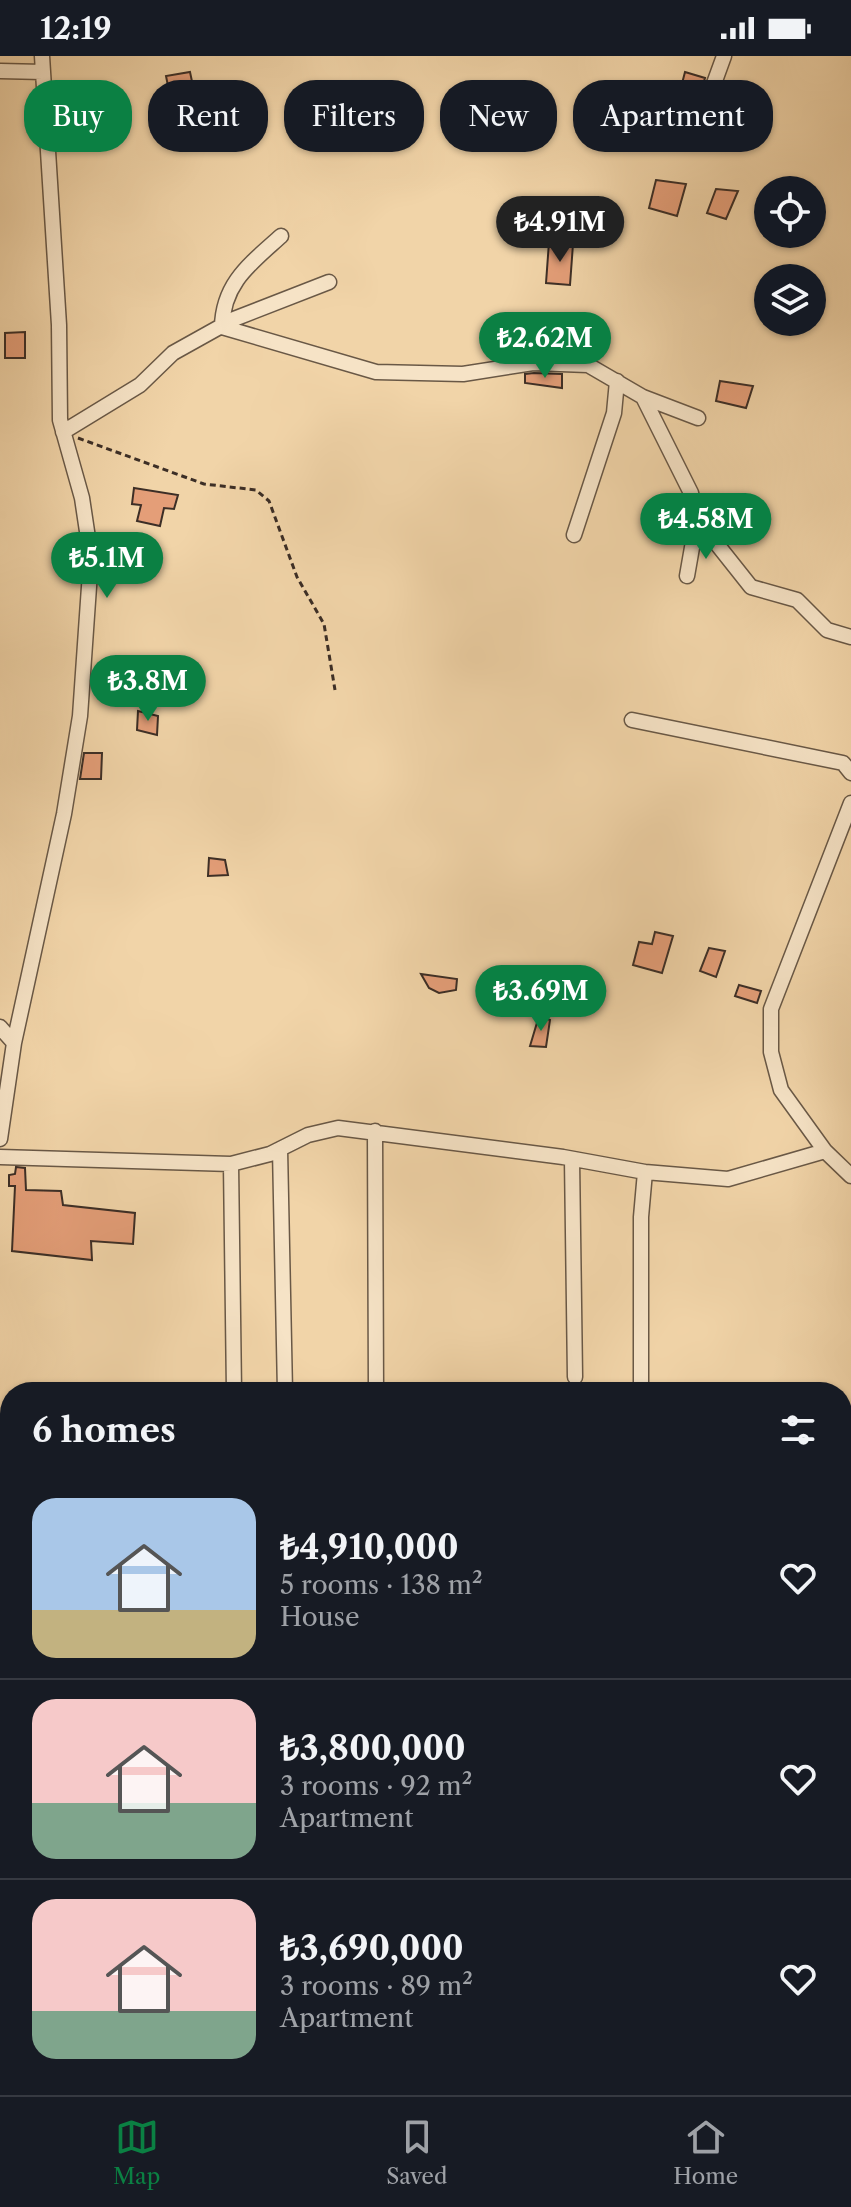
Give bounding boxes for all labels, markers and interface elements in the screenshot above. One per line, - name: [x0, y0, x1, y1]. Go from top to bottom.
- text: 12:19: [40, 10, 112, 47]
- chip: Buy: [24, 80, 132, 152]
- chip: Rent: [148, 80, 268, 152]
- chip: Filters: [284, 80, 424, 152]
- chip: New: [440, 80, 557, 152]
- chip: Apartment: [573, 80, 773, 152]
- map controls: [754, 176, 826, 336]
- button: locate: [754, 176, 826, 248]
- pin: ₺4.91M: [495, 196, 625, 264]
- text: ₺4.91M: [514, 206, 606, 238]
- button: layers: [754, 264, 826, 336]
- pin: ₺2.62M: [480, 312, 610, 380]
- text: ₺2.62M: [497, 322, 593, 354]
- pin: ₺4.58M: [641, 493, 771, 561]
- text: ₺4.58M: [658, 503, 754, 535]
- pin: ₺5.1M: [51, 532, 163, 600]
- text: ₺5.1M: [69, 542, 145, 574]
- pin: ₺3.8M: [92, 655, 204, 723]
- text: ₺3.8M: [108, 665, 188, 697]
- pin: ₺3.69M: [476, 965, 606, 1033]
- text: ₺3.69M: [493, 975, 589, 1007]
- icon: filters: [776, 1408, 820, 1452]
- text: 6 homes: [32, 1409, 176, 1451]
- text: ₺4,910,000: [280, 1526, 459, 1568]
- icon: home: [96, 1530, 192, 1626]
- icon: heart: [776, 1556, 820, 1600]
- text: 5 rooms · 138 m²: [280, 1569, 483, 1601]
- text: House: [280, 1601, 360, 1633]
- text: ₺3,800,000: [280, 1727, 466, 1769]
- icon: home: [96, 1731, 192, 1827]
- icon: heart: [776, 1757, 820, 1801]
- text: 3 rooms · 92 m²: [280, 1770, 472, 1802]
- text: Apartment: [280, 1802, 413, 1834]
- text: ₺3,690,000: [280, 1927, 464, 1969]
- icon: home: [96, 1931, 192, 2027]
- icon: heart: [776, 1957, 820, 2001]
- text: 3 rooms · 89 m²: [280, 1970, 473, 2002]
- text: Apartment: [280, 2002, 413, 2034]
- tab: Map: [113, 2115, 160, 2190]
- tab: Saved: [386, 2115, 447, 2190]
- tab: Home: [673, 2115, 738, 2190]

